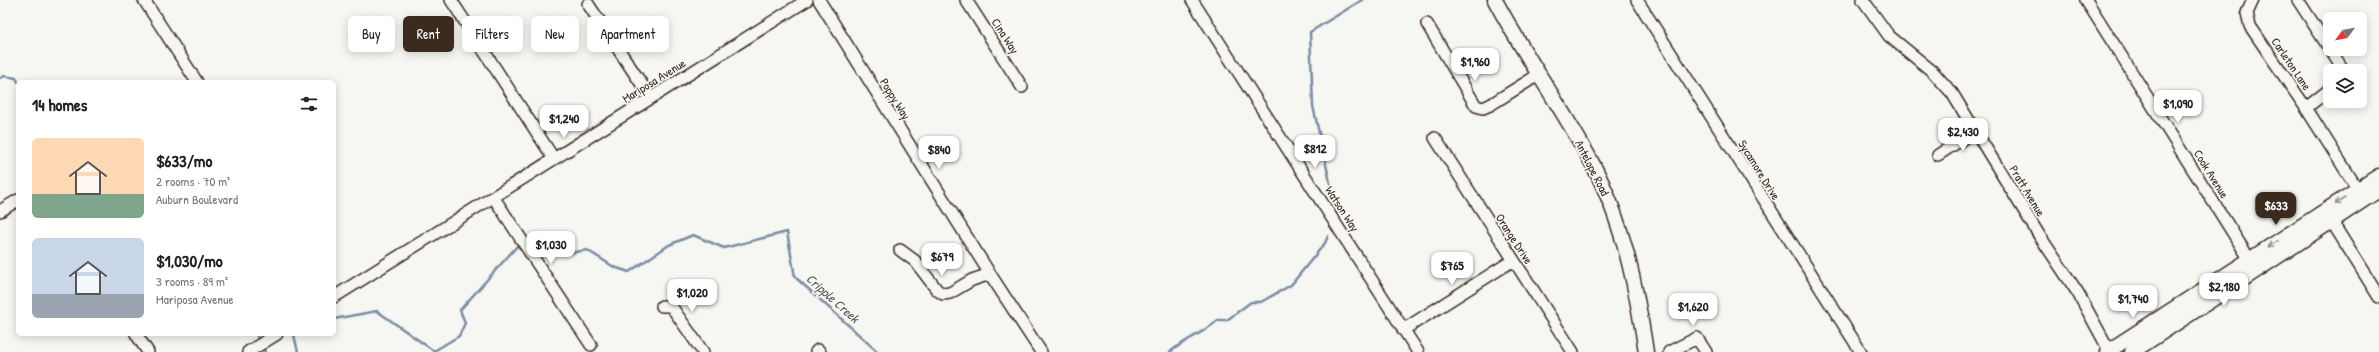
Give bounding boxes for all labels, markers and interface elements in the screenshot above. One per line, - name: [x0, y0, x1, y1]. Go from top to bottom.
- north arrow: [2323, 12, 2367, 56]
- map controls: [2323, 12, 2367, 108]
- street label: Cina Way: [988, 15, 1023, 57]
- chip: Buy: [348, 16, 395, 52]
- chip: Rent: [403, 16, 454, 52]
- chip: Filters: [462, 16, 523, 52]
- chip: New: [531, 16, 579, 52]
- chip: Apartment: [587, 16, 669, 52]
- street label: Carleton Lane: [2267, 34, 2315, 94]
- pin: $1,960: [1442, 48, 1508, 82]
- text: $1,960: [1460, 52, 1490, 70]
- street label: Mariposa Avenue: [619, 54, 689, 107]
- button: layers: [2323, 64, 2367, 108]
- street label: Poppy Way: [876, 75, 915, 123]
- pin: $1,090: [2145, 90, 2211, 124]
- text: 14 homes: [32, 93, 87, 116]
- icon: filters: [298, 93, 320, 115]
- text: $1,090: [2163, 94, 2193, 112]
- pin: $1,240: [531, 105, 597, 139]
- text: $1,240: [549, 109, 579, 127]
- pin: $2,430: [1930, 118, 1996, 152]
- text: $2,430: [1947, 122, 1979, 140]
- pin: $812: [1291, 135, 1339, 169]
- pin: $840: [915, 136, 963, 170]
- street label: Antelope Road: [1571, 137, 1614, 199]
- street label: Sycamore Drive: [1734, 137, 1785, 203]
- text: $812: [1303, 139, 1327, 157]
- text: $840: [928, 140, 950, 158]
- street label: Cook Avenue: [2190, 146, 2233, 202]
- text: $633/mo: [156, 149, 212, 172]
- icon: home: [64, 154, 112, 202]
- street label: Pratt Avenue: [2006, 162, 2049, 220]
- text: 2 rooms · 70 m²: [156, 172, 230, 190]
- street label: Watson Way: [1321, 183, 1363, 235]
- text: Auburn Boulevard: [156, 190, 238, 208]
- pin: $633: [2252, 192, 2300, 226]
- text: $633: [2264, 196, 2288, 214]
- one-way arrow: [2335, 197, 2346, 205]
- street label: Orange Drive: [1492, 210, 1537, 267]
- pin: $1,030: [518, 231, 584, 265]
- text: $1,030: [535, 235, 567, 253]
- one-way arrow: [2267, 240, 2278, 248]
- pin: $679: [918, 243, 966, 277]
- text: $679: [931, 247, 953, 265]
- text: $1,030/mo: [156, 249, 223, 272]
- pin: $765: [1428, 252, 1476, 286]
- icon: home: [64, 254, 112, 302]
- text: $765: [1440, 256, 1464, 274]
- water label: Cripple Creek: [802, 269, 865, 328]
- text: 3 rooms · 89 m²: [156, 272, 228, 290]
- pin: $2,180: [2191, 273, 2257, 307]
- text: $2,180: [2208, 277, 2240, 295]
- pin: $1,020: [659, 279, 725, 313]
- text: $1,020: [676, 283, 708, 301]
- pin: $1,740: [2100, 285, 2166, 319]
- text: $1,740: [2117, 289, 2149, 307]
- text: Mariposa Avenue: [156, 290, 234, 308]
- pin: $1,620: [1660, 293, 1726, 327]
- text: $1,620: [1677, 297, 1709, 315]

